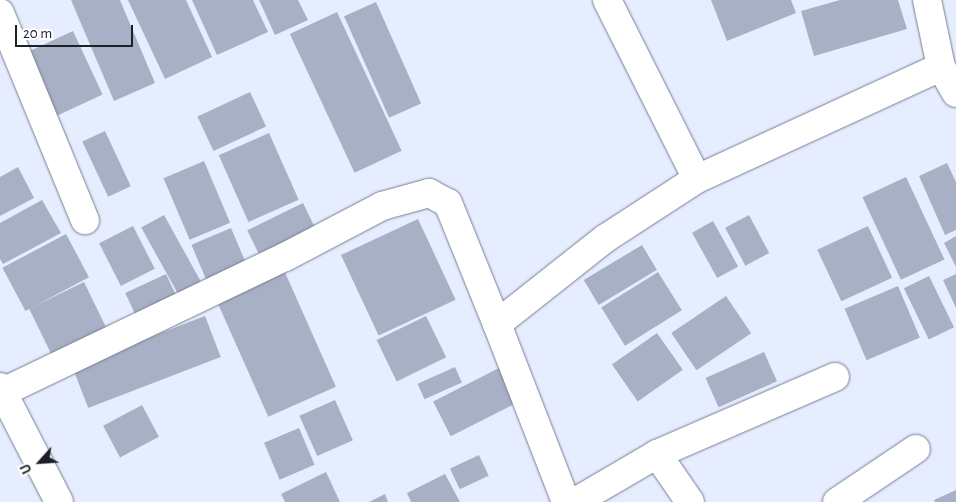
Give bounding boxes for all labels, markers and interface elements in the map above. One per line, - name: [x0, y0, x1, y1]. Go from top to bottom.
- scale bar: [18, 15, 135, 47]
- text: 20 m: [23, 26, 52, 41]
- north arrow: [15, 437, 65, 487]
- text: U: [18, 461, 35, 476]

